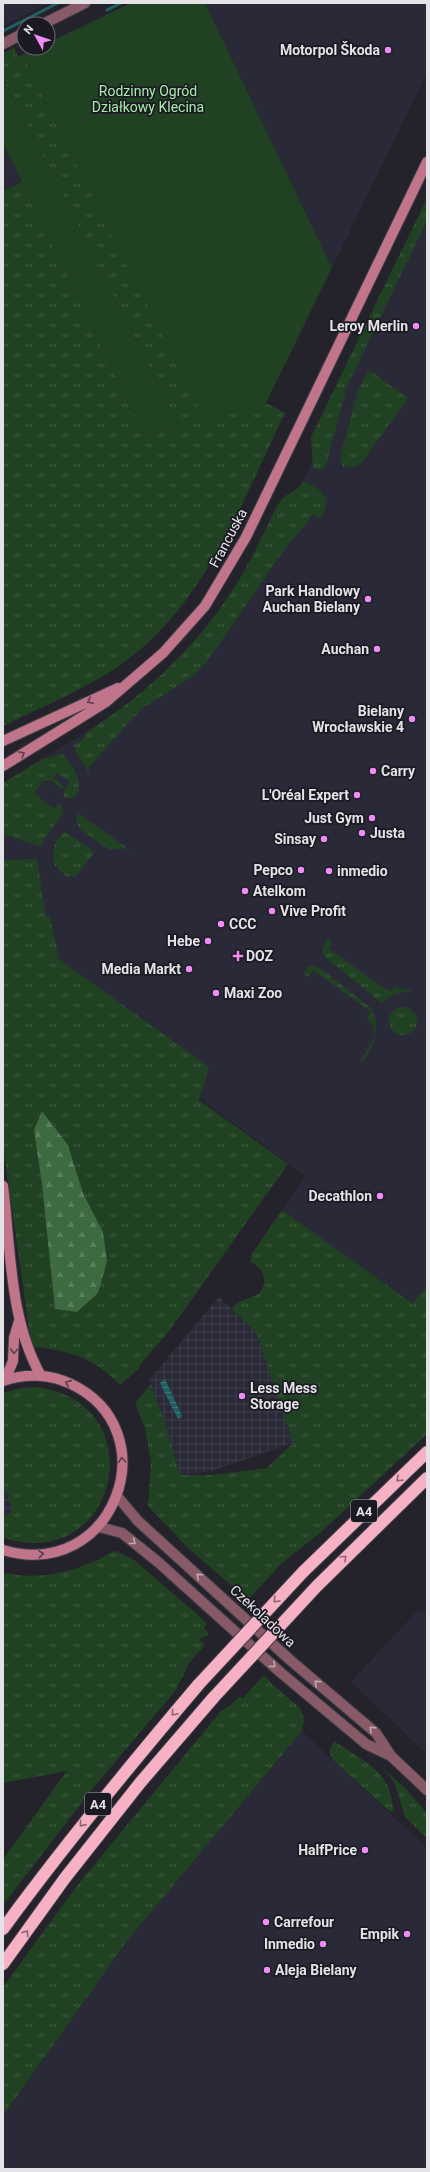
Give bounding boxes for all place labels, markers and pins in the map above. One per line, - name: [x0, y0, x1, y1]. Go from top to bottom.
- place label: Motorpol Škoda: [280, 41, 380, 58]
- marker: Motorpol Škoda: [383, 45, 393, 55]
- place label: Leroy Merlin: [329, 318, 408, 334]
- marker: Leroy Merlin: [411, 321, 421, 331]
- place label: Park Handlowy Auchan Bielany: [263, 583, 361, 615]
- marker: Park Handlowy Auchan Bielany: [363, 594, 373, 604]
- place label: Auchan: [321, 641, 369, 657]
- marker: Auchan: [372, 644, 382, 654]
- place label: Bielany Wrocławskie 4: [312, 703, 405, 735]
- marker: Bielany Wrocławskie 4: [407, 714, 417, 724]
- place label: Carry: [381, 763, 416, 779]
- marker: Carry: [368, 766, 378, 776]
- place label: L'Oréal Expert: [262, 787, 349, 803]
- marker: L'Oréal Expert: [352, 790, 362, 800]
- place label: Just Gym: [304, 810, 364, 826]
- marker: Just Gym: [367, 813, 377, 823]
- place label: Justa: [370, 825, 406, 841]
- marker: Justa: [357, 828, 367, 838]
- place label: Sinsay: [274, 831, 317, 847]
- marker: Sinsay: [319, 834, 329, 844]
- place label: Pepco: [253, 862, 293, 878]
- place label: inmedio: [337, 863, 388, 879]
- marker: Pepco: [296, 865, 306, 875]
- marker: inmedio: [324, 866, 334, 876]
- place label: Atelkom: [253, 883, 306, 899]
- marker: Atelkom: [240, 886, 250, 896]
- place label: Vive Profit: [280, 903, 346, 919]
- marker: Vive Profit: [267, 906, 277, 916]
- place label: CCC: [229, 916, 256, 932]
- marker: CCC: [216, 919, 226, 929]
- place label: Hebe: [167, 933, 200, 949]
- marker: Hebe: [203, 936, 213, 946]
- place label: DOZ: [246, 948, 274, 964]
- marker: DOZ: [233, 951, 243, 961]
- place label: Media Markt: [102, 961, 181, 977]
- marker: Media Markt: [184, 964, 194, 974]
- place label: Maxi Zoo: [224, 985, 282, 1001]
- marker: Maxi Zoo: [211, 988, 221, 998]
- place label: Decathlon: [309, 1188, 372, 1204]
- marker: Decathlon: [375, 1191, 385, 1201]
- place label: Less Mess Storage: [250, 1380, 317, 1412]
- marker: Less Mess Storage: [237, 1391, 247, 1401]
- place label: HalfPrice: [298, 1842, 357, 1858]
- marker: HalfPrice: [360, 1845, 370, 1855]
- place label: Carrefour: [274, 1914, 334, 1930]
- marker: Carrefour: [261, 1917, 271, 1927]
- place label: Empik: [360, 1926, 400, 1942]
- marker: Empik: [402, 1929, 412, 1939]
- place label: Inmedio: [264, 1936, 315, 1952]
- marker: Inmedio: [318, 1939, 328, 1949]
- place label: Aleja Bielany: [275, 1962, 358, 1978]
- marker: Aleja Bielany: [262, 1965, 272, 1975]

